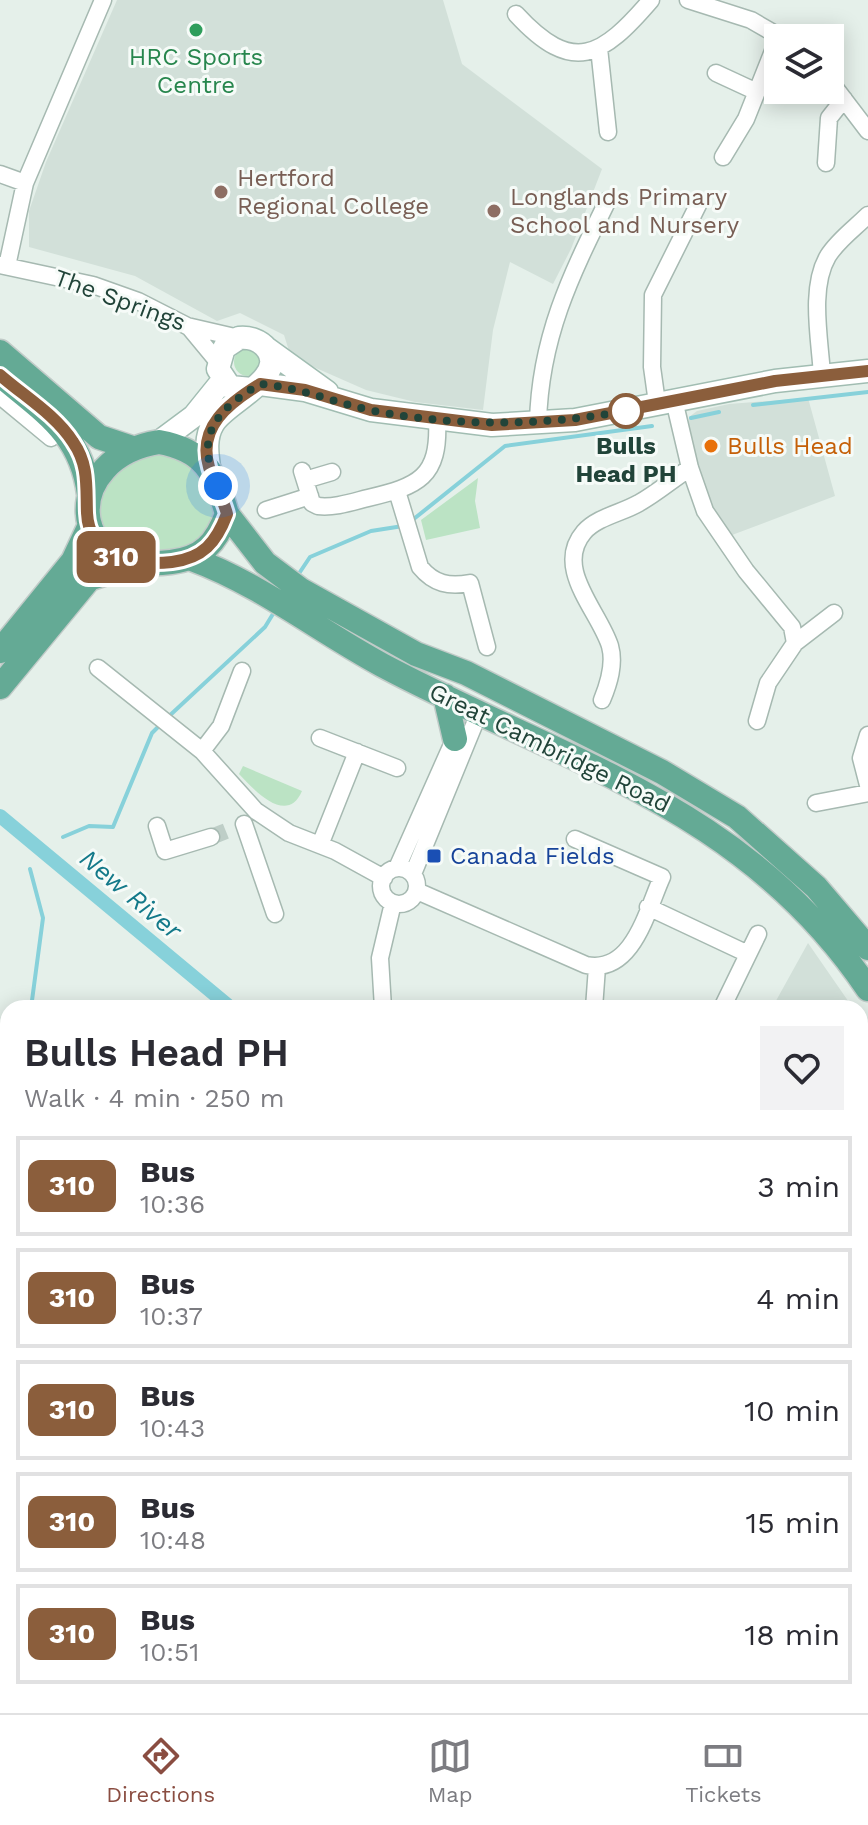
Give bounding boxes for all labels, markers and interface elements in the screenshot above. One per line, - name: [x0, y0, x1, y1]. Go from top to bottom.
- marker: HRC Sports Centre: [187, 21, 205, 39]
- map controls: [764, 24, 844, 104]
- button: layers: [764, 24, 844, 104]
- place label: HRC Sports Centre: [129, 43, 263, 99]
- place label: Hertford Regional College: [237, 164, 429, 220]
- marker: Hertford Regional College: [212, 183, 230, 201]
- place label: Longlands Primary School and Nursery: [510, 183, 740, 239]
- marker: Longlands Primary School and Nursery: [485, 202, 503, 220]
- street label: The Springs: [51, 263, 189, 337]
- marker: Bulls Head PH: [609, 394, 643, 428]
- place label: Bulls Head PH: [575, 432, 677, 488]
- place label: Bulls Head: [727, 432, 853, 460]
- marker: Bulls Head: [702, 437, 720, 455]
- your location: [198, 466, 238, 506]
- line badge: 310: [70, 531, 162, 583]
- text: 310: [93, 540, 139, 573]
- street label: Great Cambridge Road: [425, 677, 675, 819]
- place label: Canada Fields: [450, 842, 615, 870]
- water label: New River: [74, 843, 189, 946]
- marker: Canada Fields: [425, 847, 443, 865]
- button: heart: [760, 1026, 844, 1110]
- text: Bulls Head PH: [24, 1031, 289, 1075]
- text: Walk · 4 min · 250 m: [24, 1083, 285, 1113]
- text: Bus: [140, 1154, 195, 1189]
- text: 310: [49, 1169, 95, 1202]
- text: 3 min: [757, 1169, 840, 1204]
- text: 10:36: [140, 1189, 205, 1219]
- text: Bus: [140, 1266, 195, 1301]
- text: 310: [49, 1281, 95, 1314]
- text: 4 min: [756, 1281, 840, 1316]
- text: 10:37: [140, 1301, 203, 1331]
- text: Bus: [140, 1378, 195, 1413]
- text: 310: [49, 1393, 95, 1426]
- text: 10 min: [744, 1393, 840, 1428]
- text: 10:43: [140, 1413, 205, 1443]
- text: Bus: [140, 1490, 195, 1525]
- text: 310: [49, 1505, 95, 1538]
- text: 15 min: [745, 1505, 840, 1540]
- text: 10:48: [140, 1525, 206, 1555]
- text: Bus: [140, 1602, 195, 1637]
- text: 310: [49, 1617, 95, 1650]
- text: 18 min: [744, 1617, 840, 1652]
- text: 10:51: [140, 1637, 199, 1667]
- tab: Directions: [106, 1734, 215, 1807]
- tab: Map: [428, 1734, 473, 1807]
- tab: Tickets: [685, 1734, 762, 1807]

